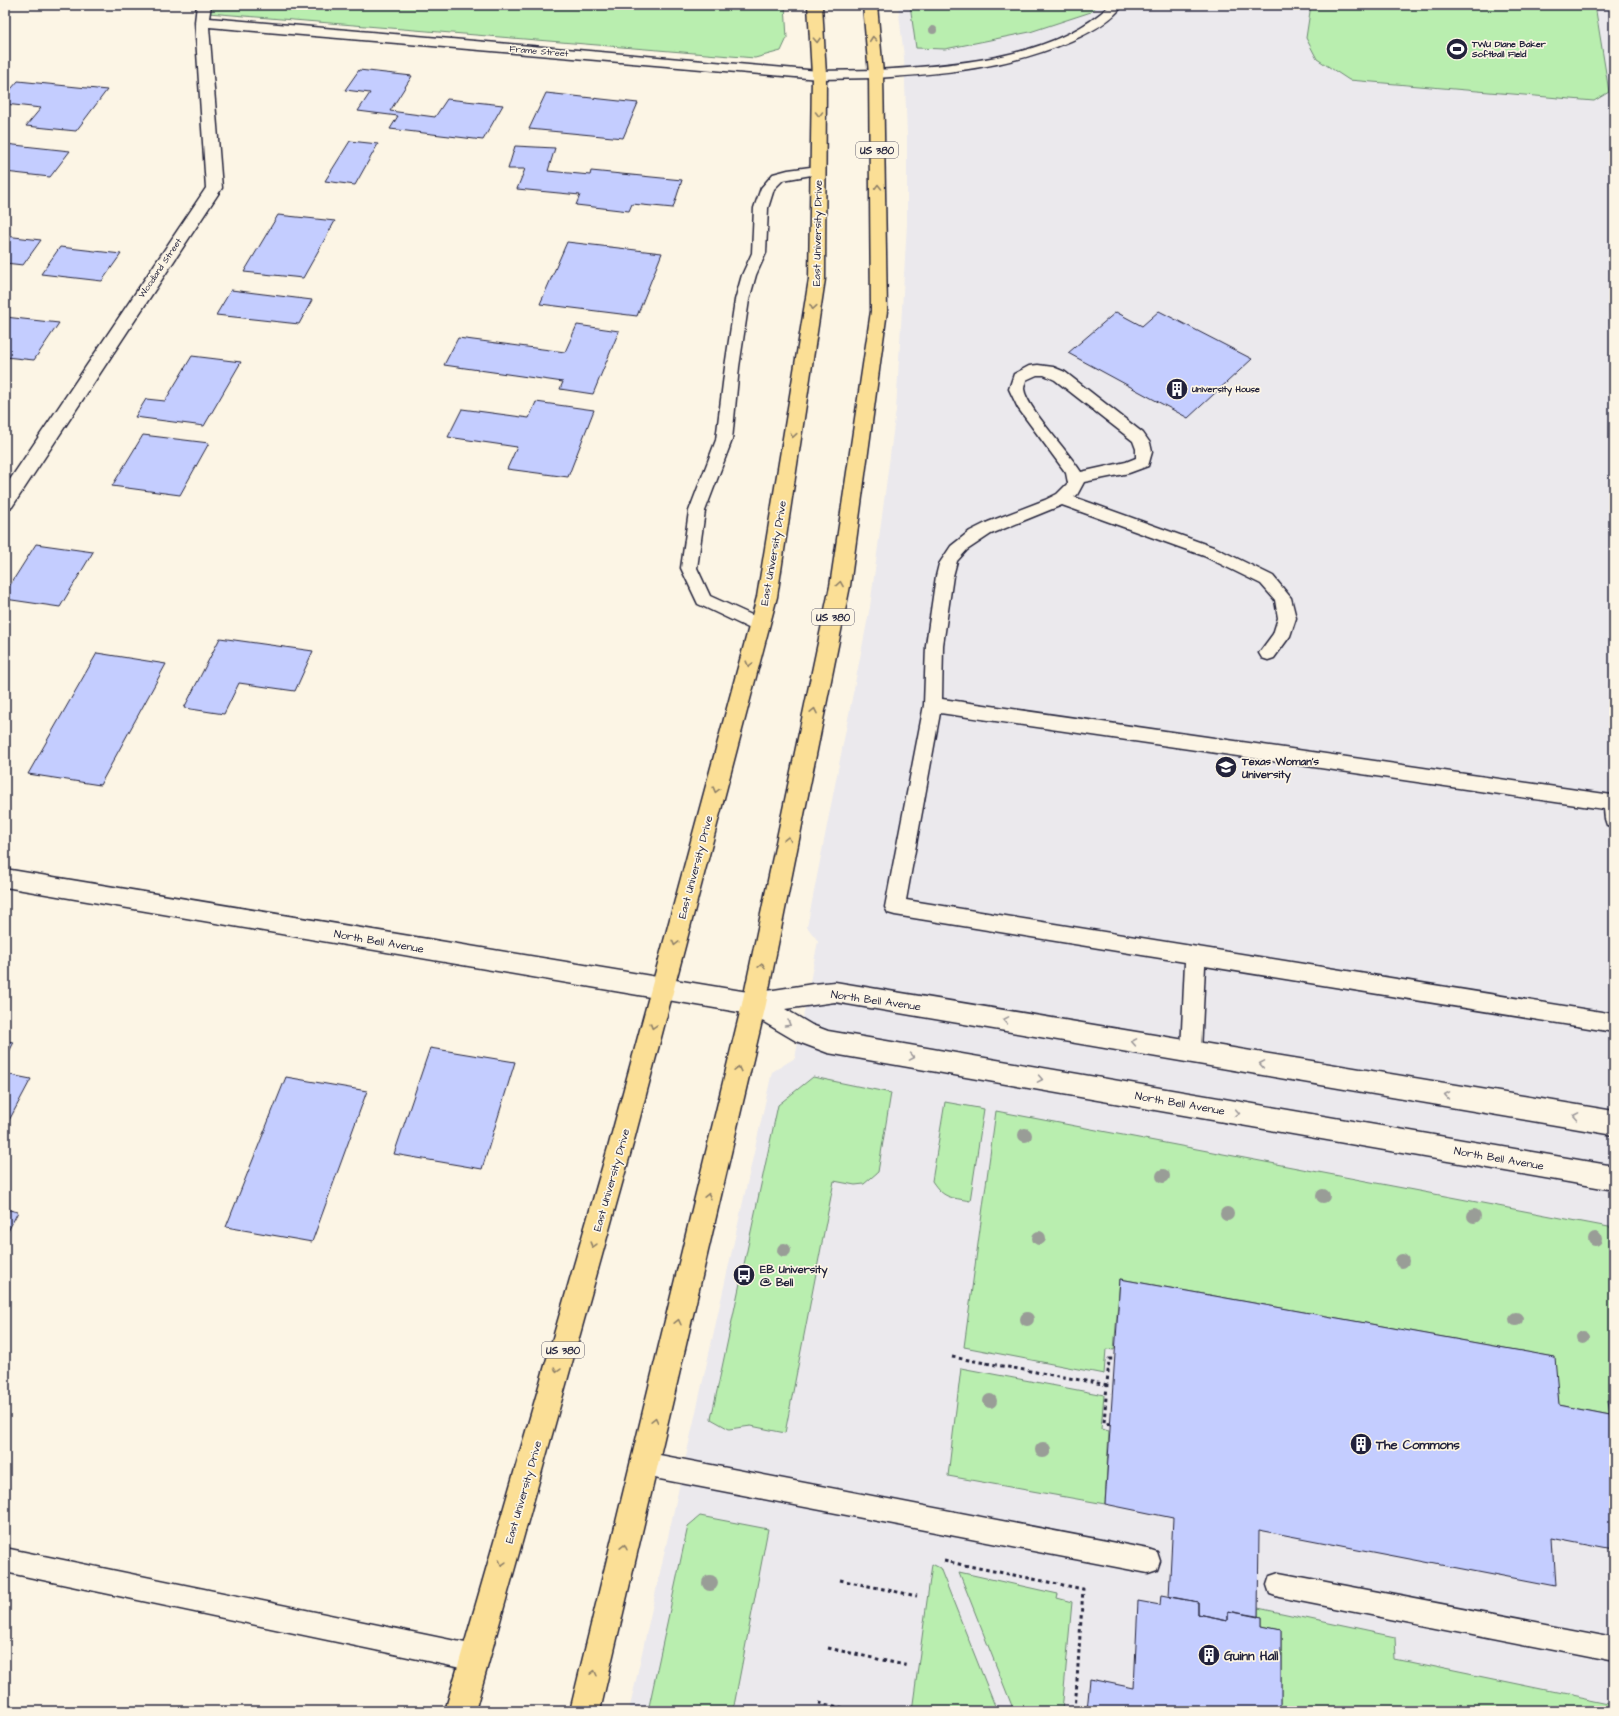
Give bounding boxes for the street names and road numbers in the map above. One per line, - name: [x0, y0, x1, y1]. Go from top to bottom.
- street label: Frame Street: [509, 42, 569, 61]
- road number: US 380: [856, 142, 898, 158]
- street label: East University Drive: [809, 180, 827, 286]
- street label: Woodland Street: [136, 235, 185, 301]
- street label: East University Drive: [757, 499, 791, 607]
- road number: US 380: [812, 609, 854, 625]
- street label: East University Drive: [675, 814, 717, 921]
- street label: North Bell Avenue: [333, 926, 425, 957]
- street label: North Bell Avenue: [830, 987, 922, 1014]
- street label: North Bell Avenue: [1134, 1088, 1226, 1119]
- street label: East University Drive: [590, 1127, 634, 1234]
- street label: North Bell Avenue: [1453, 1143, 1545, 1174]
- road number: US 380: [542, 1342, 584, 1358]
- street label: East University Drive: [502, 1439, 546, 1546]

